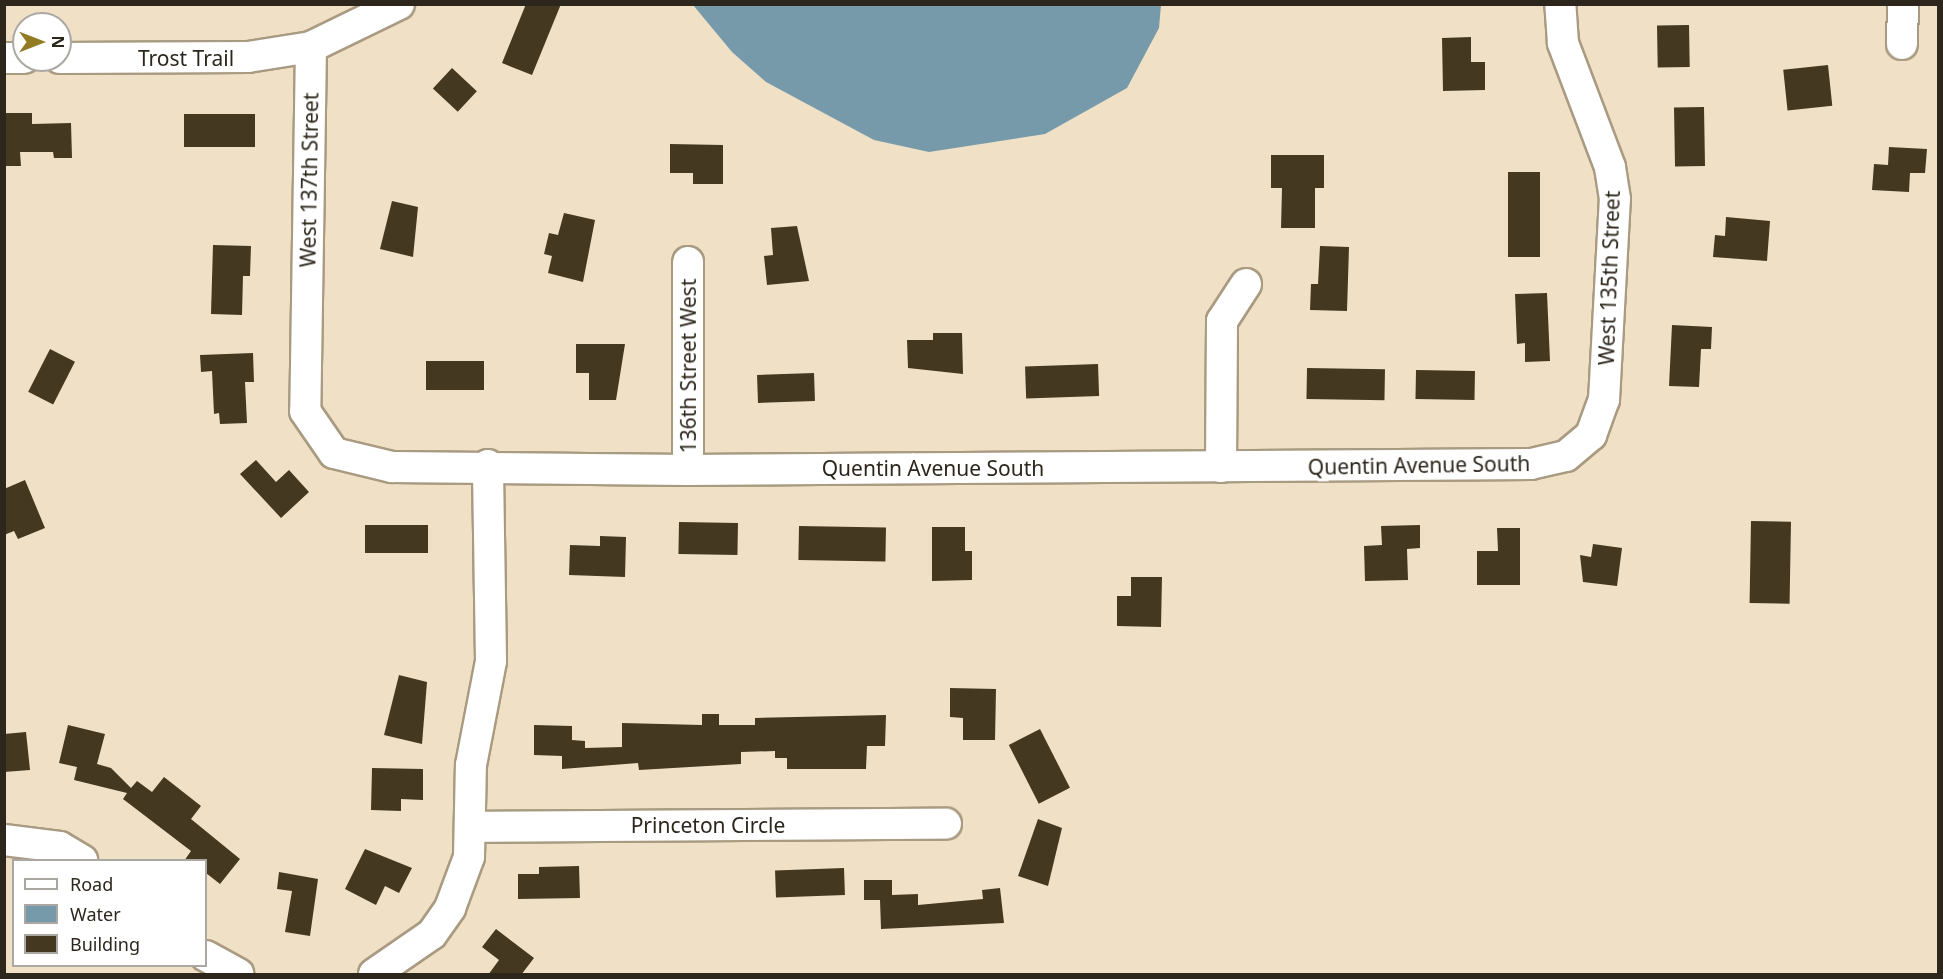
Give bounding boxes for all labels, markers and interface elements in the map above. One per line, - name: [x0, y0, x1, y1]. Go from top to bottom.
- north arrow: [12, 12, 72, 72]
- text: N: [47, 35, 69, 49]
- street label: Trost Trail: [138, 45, 234, 71]
- street label: West 137th Street: [295, 92, 323, 268]
- street label: West 135th Street: [1593, 190, 1625, 366]
- street label: 136th Street West: [675, 279, 701, 453]
- street label: Quentin Avenue South: [1307, 450, 1531, 480]
- street label: Quentin Avenue South: [822, 455, 1044, 481]
- street label: Princeton Circle: [631, 812, 785, 838]
- legend: [12, 859, 207, 967]
- text: Road: [70, 872, 113, 896]
- text: Water: [70, 902, 121, 926]
- text: Building: [70, 932, 140, 956]

